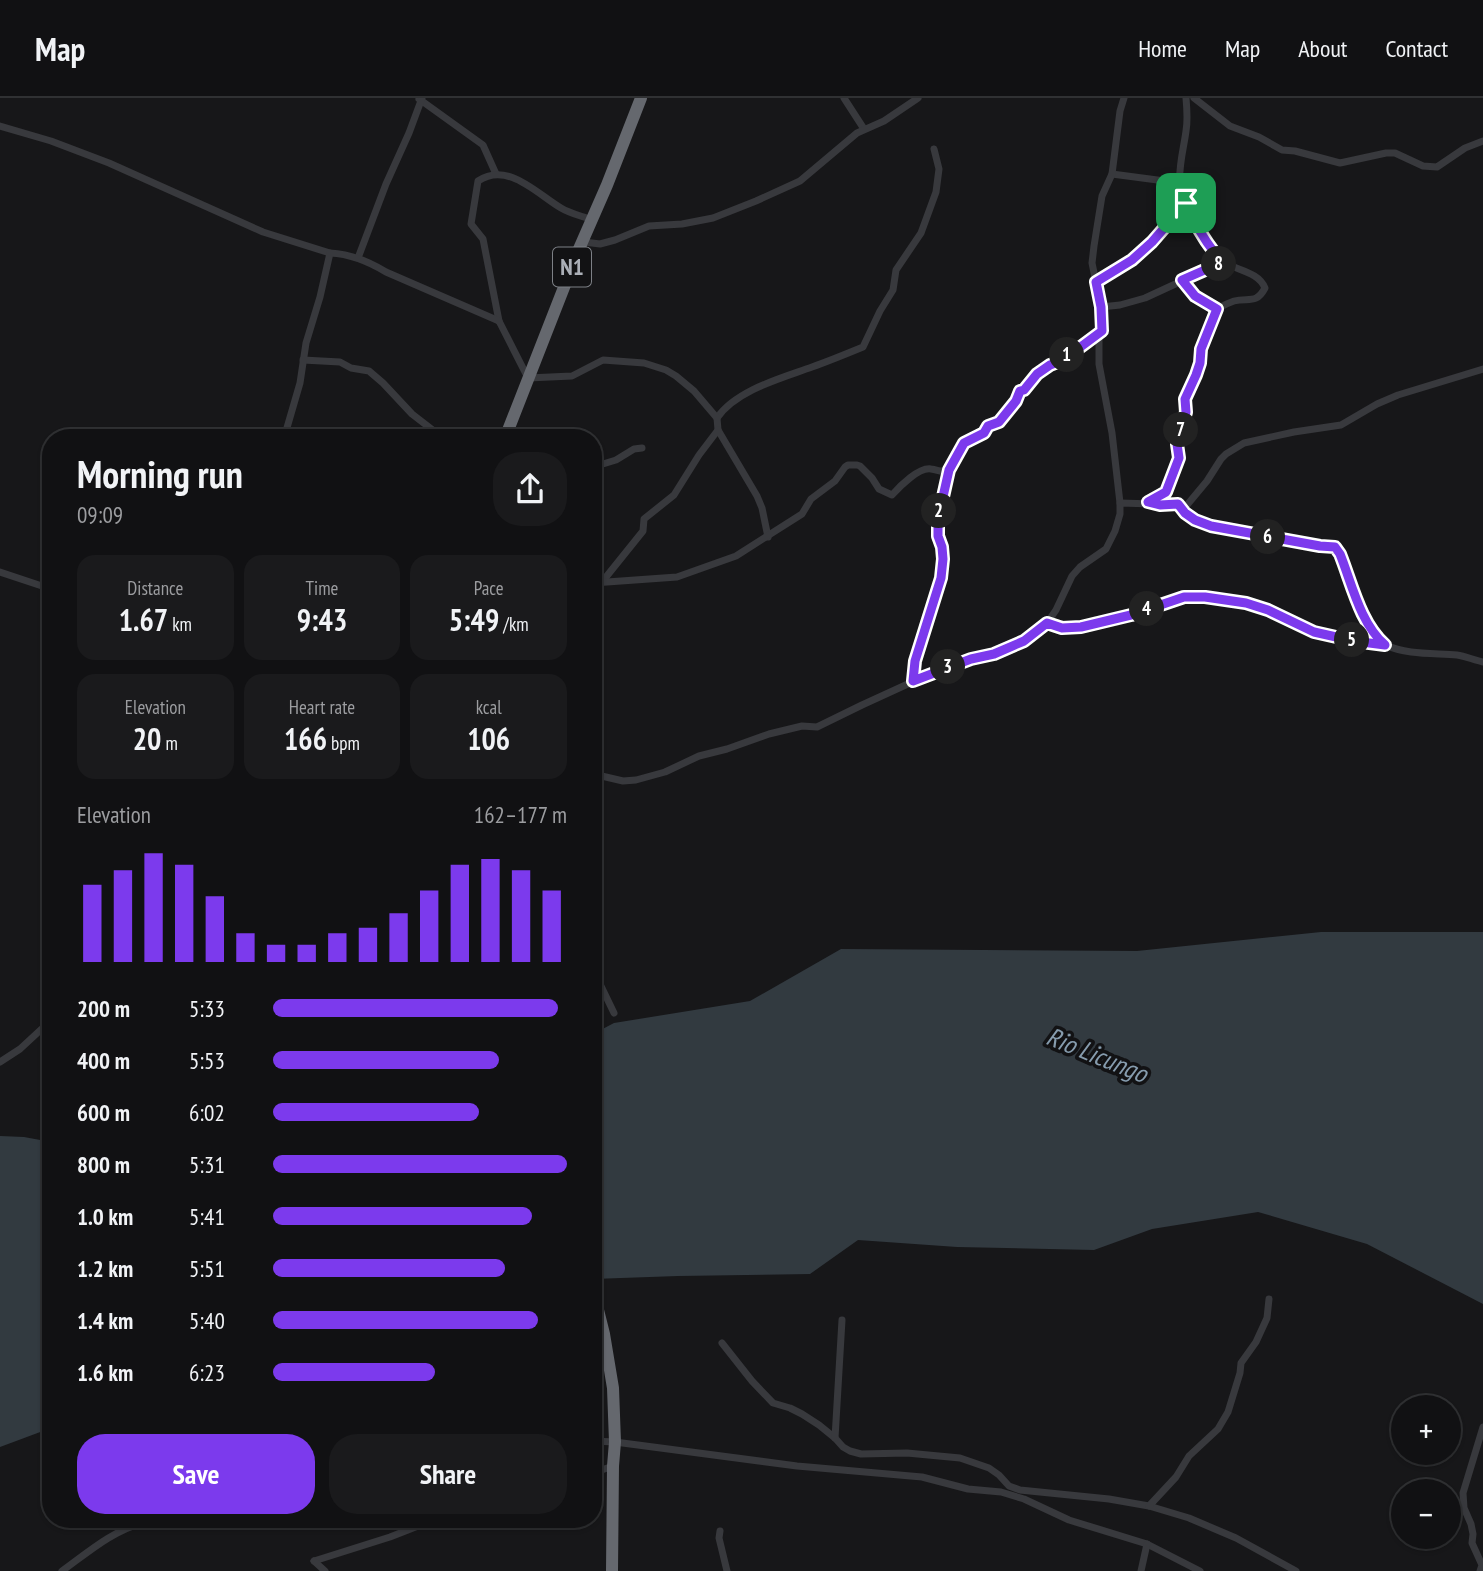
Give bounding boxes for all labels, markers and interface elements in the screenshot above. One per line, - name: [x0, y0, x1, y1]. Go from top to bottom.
- text: Map: [35, 27, 85, 70]
- text: Home: [1138, 33, 1187, 64]
- text: Map: [1225, 33, 1260, 64]
- text: About: [1298, 33, 1347, 64]
- text: Contact: [1385, 33, 1448, 64]
- pin: [1156, 173, 1216, 233]
- icon: arrive: [1167, 184, 1205, 222]
- pin: 8: [1202, 246, 1236, 282]
- road number: N1: [553, 248, 591, 286]
- text: 8: [1214, 251, 1223, 275]
- pin: 1: [1050, 338, 1084, 372]
- text: 1: [1062, 342, 1071, 366]
- pin: 7: [1164, 412, 1198, 448]
- text: 7: [1176, 417, 1185, 441]
- text: Morning run: [77, 449, 243, 498]
- button: share: [493, 452, 567, 526]
- pin: 2: [922, 494, 956, 528]
- text: 2: [934, 498, 943, 522]
- text: 09:09: [77, 500, 123, 529]
- pin: 6: [1250, 520, 1286, 555]
- text: 6: [1263, 524, 1272, 548]
- text: Distance: [127, 576, 183, 600]
- text: Time: [306, 576, 338, 600]
- text: Pace: [474, 576, 504, 600]
- pin: 4: [1130, 592, 1164, 626]
- text: 4: [1142, 596, 1151, 620]
- text: 1.67: [119, 600, 168, 639]
- text: 9:43: [297, 600, 347, 639]
- text: 5:49: [449, 600, 499, 639]
- text: km: [168, 612, 192, 636]
- text: /km: [499, 612, 529, 636]
- pin: 5: [1334, 622, 1370, 658]
- text: 5: [1347, 627, 1356, 651]
- pin: 3: [930, 650, 965, 684]
- text: 3: [943, 654, 952, 678]
- text: Elevation: [125, 695, 186, 719]
- text: Heart rate: [289, 695, 355, 719]
- text: kcal: [476, 695, 502, 719]
- text: 20: [133, 719, 161, 758]
- text: 166: [284, 719, 327, 758]
- text: 106: [467, 719, 510, 758]
- text: m: [161, 731, 178, 755]
- text: bpm: [327, 731, 360, 755]
- text: Elevation: [77, 800, 151, 829]
- text: 162–177 m: [474, 800, 567, 829]
- text: 200 m: [77, 994, 130, 1023]
- text: 5:33: [189, 994, 225, 1023]
- water label: Rio Licungo: [1042, 1019, 1154, 1090]
- text: 400 m: [77, 1046, 130, 1075]
- text: 5:53: [189, 1046, 225, 1075]
- text: 600 m: [77, 1098, 130, 1127]
- text: 6:02: [189, 1098, 225, 1127]
- text: 800 m: [77, 1150, 130, 1179]
- text: 5:31: [189, 1150, 225, 1179]
- text: 1.0 km: [77, 1202, 133, 1231]
- text: 5:41: [189, 1202, 225, 1231]
- text: 1.2 km: [77, 1254, 133, 1283]
- text: 5:51: [189, 1254, 225, 1283]
- text: 1.4 km: [77, 1306, 133, 1335]
- text: 5:40: [189, 1306, 225, 1335]
- text: 1.6 km: [77, 1358, 133, 1387]
- text: 6:23: [189, 1358, 225, 1387]
- map controls: [1391, 1395, 1461, 1549]
- button: +: [1391, 1395, 1461, 1465]
- button: Save: [77, 1434, 315, 1514]
- button: Share: [329, 1434, 567, 1514]
- button: −: [1391, 1479, 1461, 1549]

